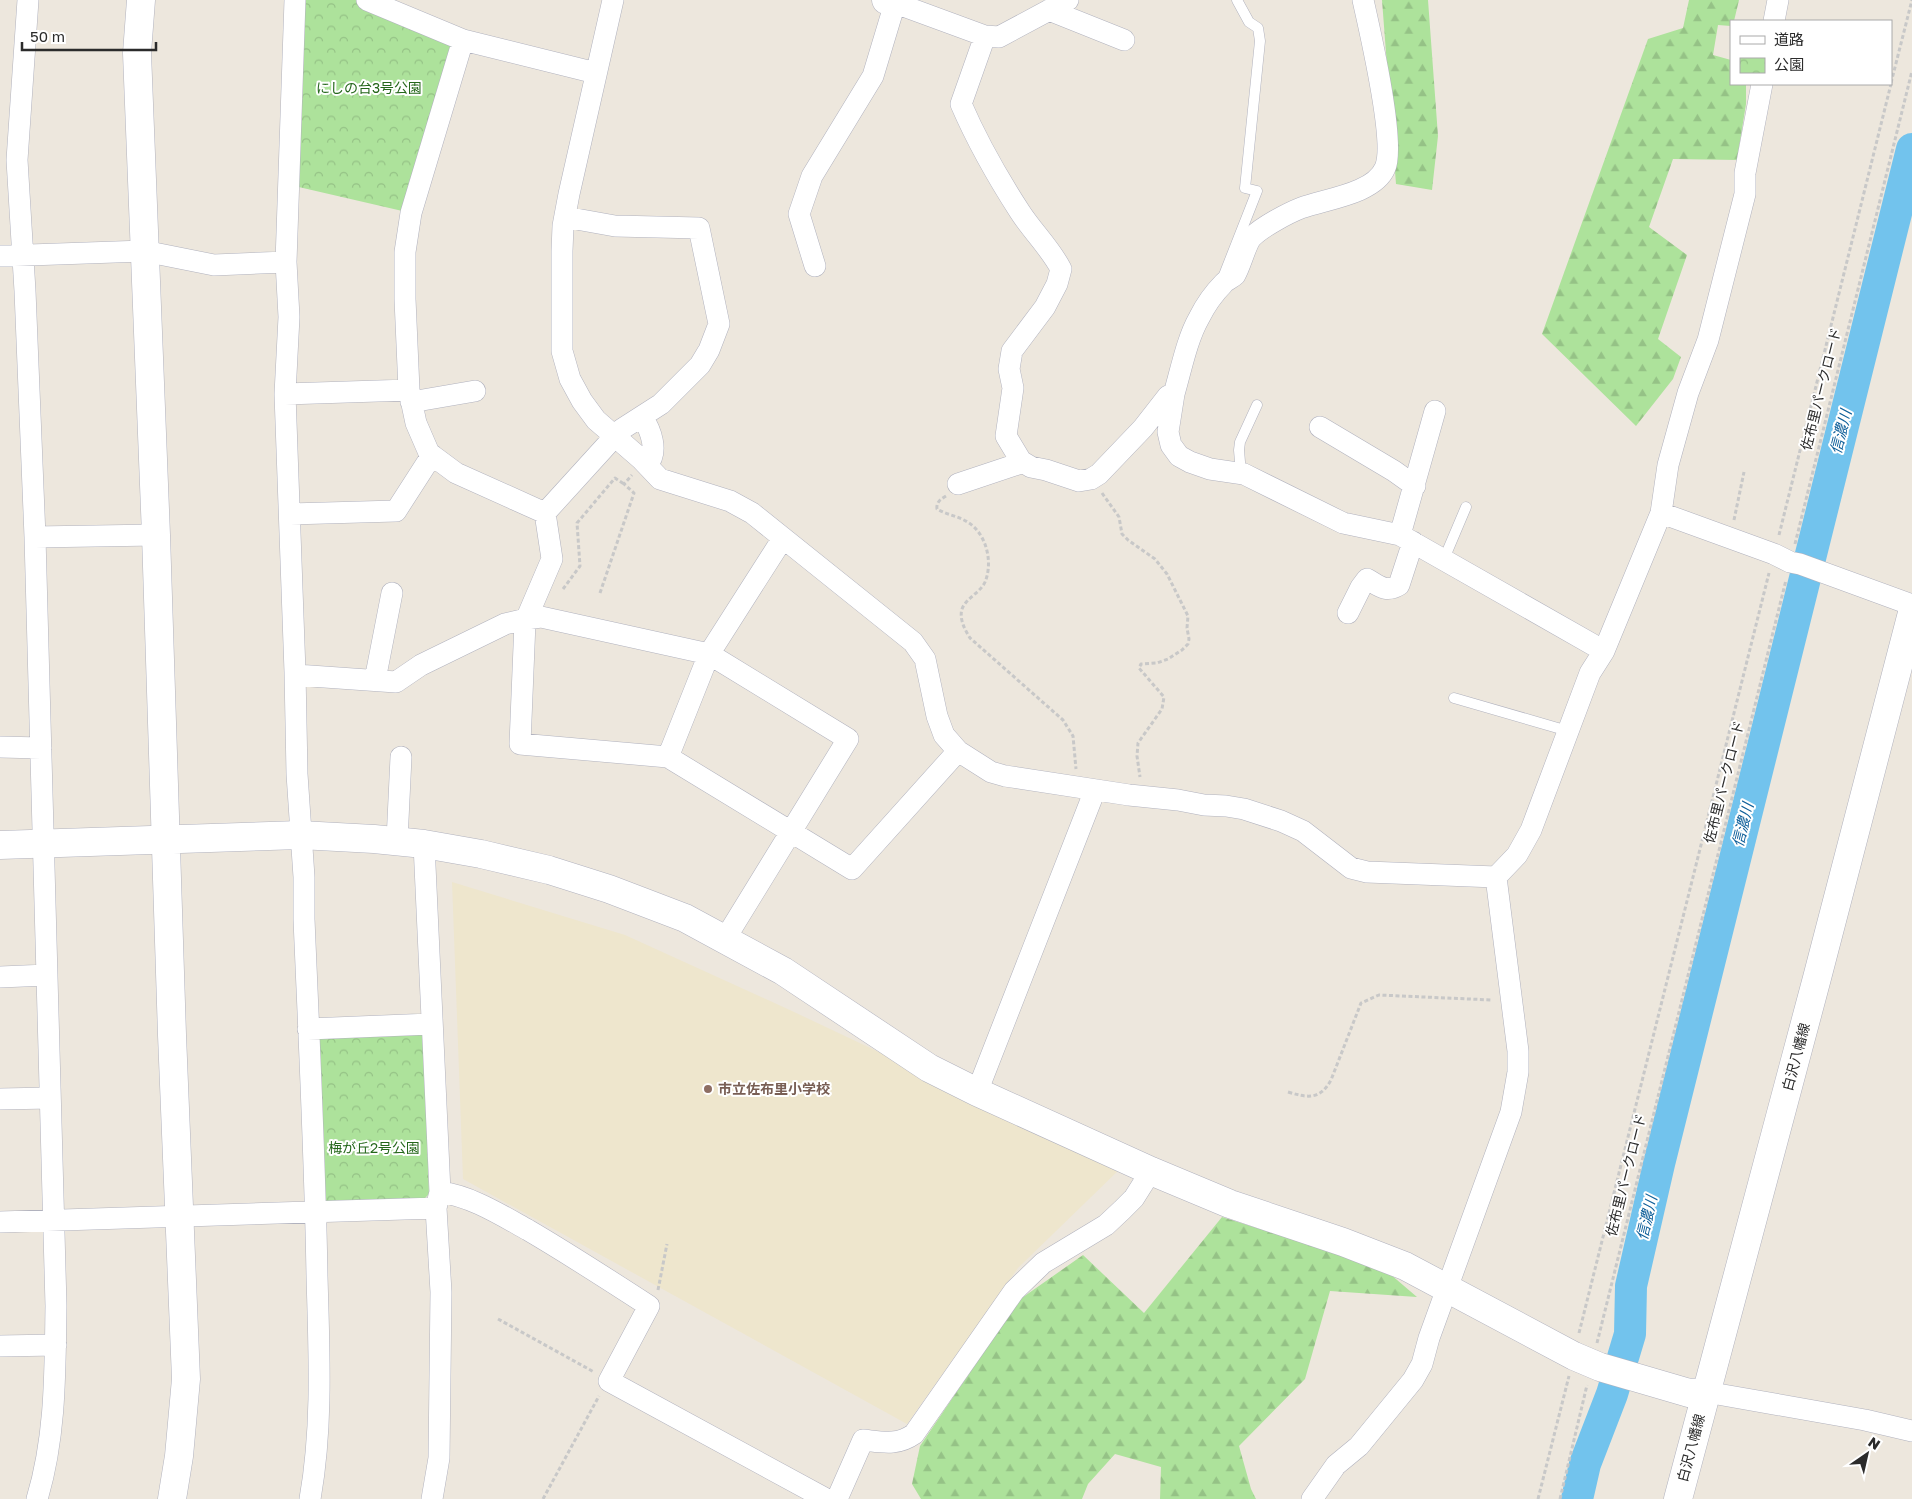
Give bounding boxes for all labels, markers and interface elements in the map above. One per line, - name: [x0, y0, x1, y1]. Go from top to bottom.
- scale bar: [22, 20, 156, 52]
- legend: [1730, 20, 1892, 85]
- text: 50 m: [30, 27, 65, 45]
- text: 道路: [1774, 30, 1804, 48]
- text: 公園: [1774, 55, 1804, 73]
- park label: にしの台3号公園: [316, 79, 422, 96]
- street label: 佐布里パークロード: [1797, 326, 1844, 452]
- water label: 信濃川: [1826, 406, 1855, 456]
- street label: 佐布里パークロード: [1700, 719, 1747, 845]
- water label: 信濃川: [1728, 799, 1757, 849]
- street label: 白沢八幡線: [1778, 1021, 1813, 1093]
- place label: 市立佐布里小学校: [718, 1080, 830, 1097]
- marker: 市立佐布里小学校: [702, 1083, 714, 1095]
- street label: 佐布里パークロード: [1602, 1112, 1649, 1238]
- park label: 梅が丘2号公園: [328, 1139, 420, 1156]
- water label: 信濃川: [1632, 1192, 1660, 1242]
- street label: 白沢八幡線: [1673, 1412, 1708, 1484]
- north arrow: [1842, 1429, 1892, 1479]
- text: N: [1865, 1433, 1884, 1453]

